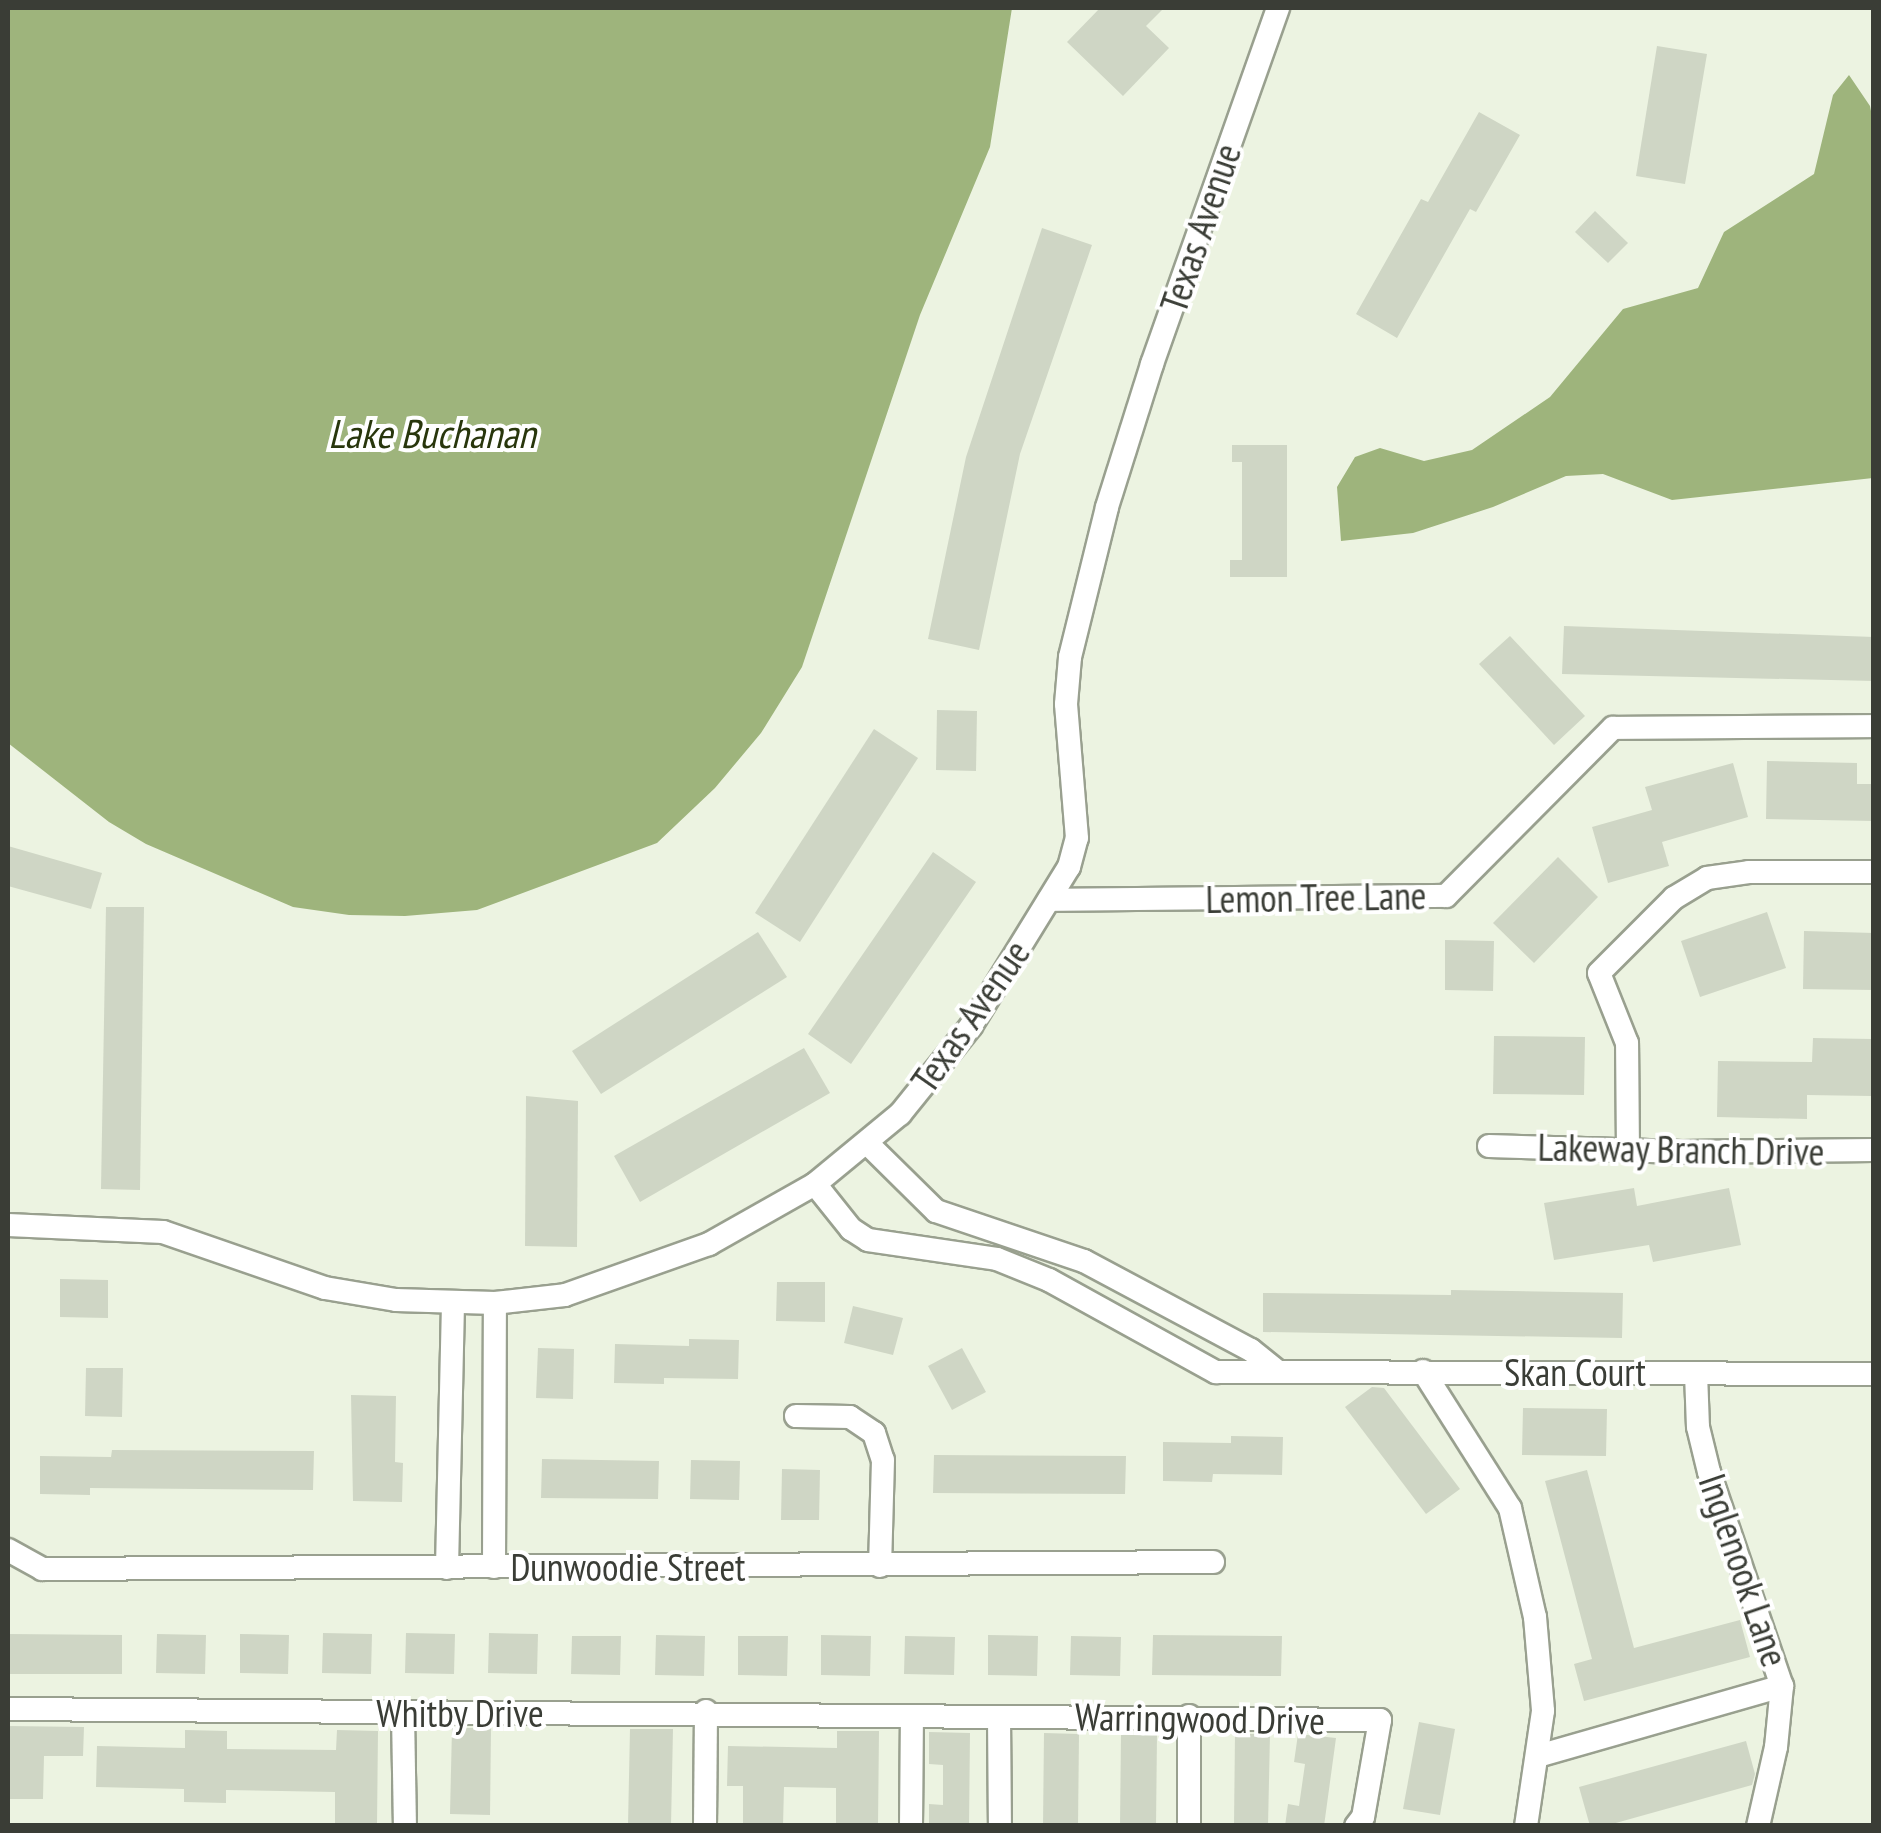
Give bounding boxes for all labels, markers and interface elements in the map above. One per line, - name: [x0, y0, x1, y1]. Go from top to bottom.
- street label: Texas Avenue: [1150, 137, 1250, 319]
- water label: Lake Buchanan: [328, 409, 536, 457]
- street label: Lemon Tree Lane: [1205, 872, 1427, 922]
- street label: Texas Avenue: [901, 931, 1039, 1101]
- street label: Lakeway Branch Drive: [1537, 1124, 1825, 1174]
- street label: Skan Court: [1504, 1349, 1646, 1395]
- street label: Inglenook Lane: [1690, 1467, 1798, 1673]
- street label: Dunwoodie Street: [510, 1544, 746, 1590]
- street label: Whitby Drive: [376, 1690, 544, 1736]
- street label: Warringwood Drive: [1075, 1693, 1325, 1743]

